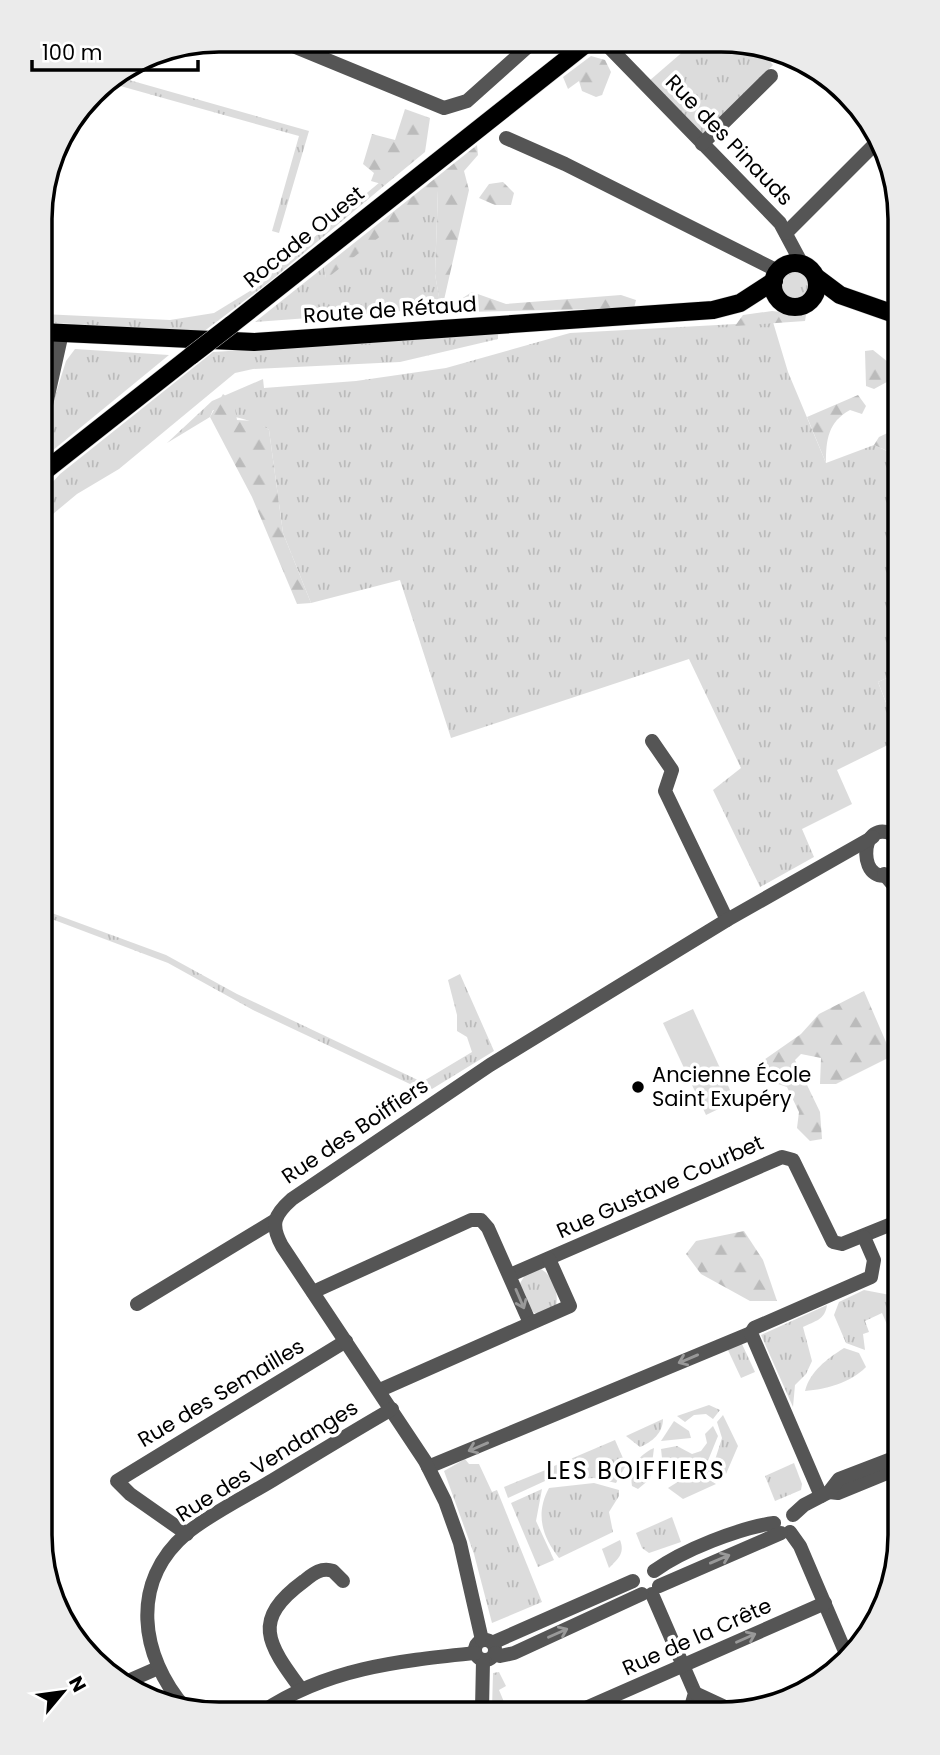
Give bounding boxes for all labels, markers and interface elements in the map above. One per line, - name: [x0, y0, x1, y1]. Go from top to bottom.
- scale bar: [32, 28, 198, 72]
- text: 100 m: [42, 38, 102, 67]
- street label: Rue des Pinauds: [659, 68, 800, 212]
- street label: Rocade Ouest: [237, 179, 370, 294]
- street label: Route de Rétaud: [302, 289, 478, 330]
- place label: Ancienne École Saint Exupéry: [652, 1060, 811, 1113]
- street label: Rue des Boiffiers: [276, 1071, 434, 1190]
- marker: Ancienne École Saint Exupéry: [630, 1079, 646, 1095]
- street label: Rue Gustave Courbet: [552, 1128, 768, 1245]
- one-way arrow: [514, 1288, 527, 1310]
- street label: Rue des Semailles: [132, 1331, 309, 1454]
- one-way arrow: [677, 1353, 699, 1366]
- street label: Rue des Vendanges: [170, 1393, 363, 1528]
- one-way arrow: [467, 1441, 489, 1454]
- district label: LES BOIFFIERS: [546, 1454, 726, 1487]
- one-way arrow: [708, 1551, 730, 1564]
- street label: Rue de la Crête: [618, 1591, 776, 1682]
- one-way arrow: [547, 1626, 568, 1639]
- one-way arrow: [734, 1631, 756, 1644]
- north arrow: [28, 1657, 98, 1727]
- text: N: [62, 1671, 93, 1697]

